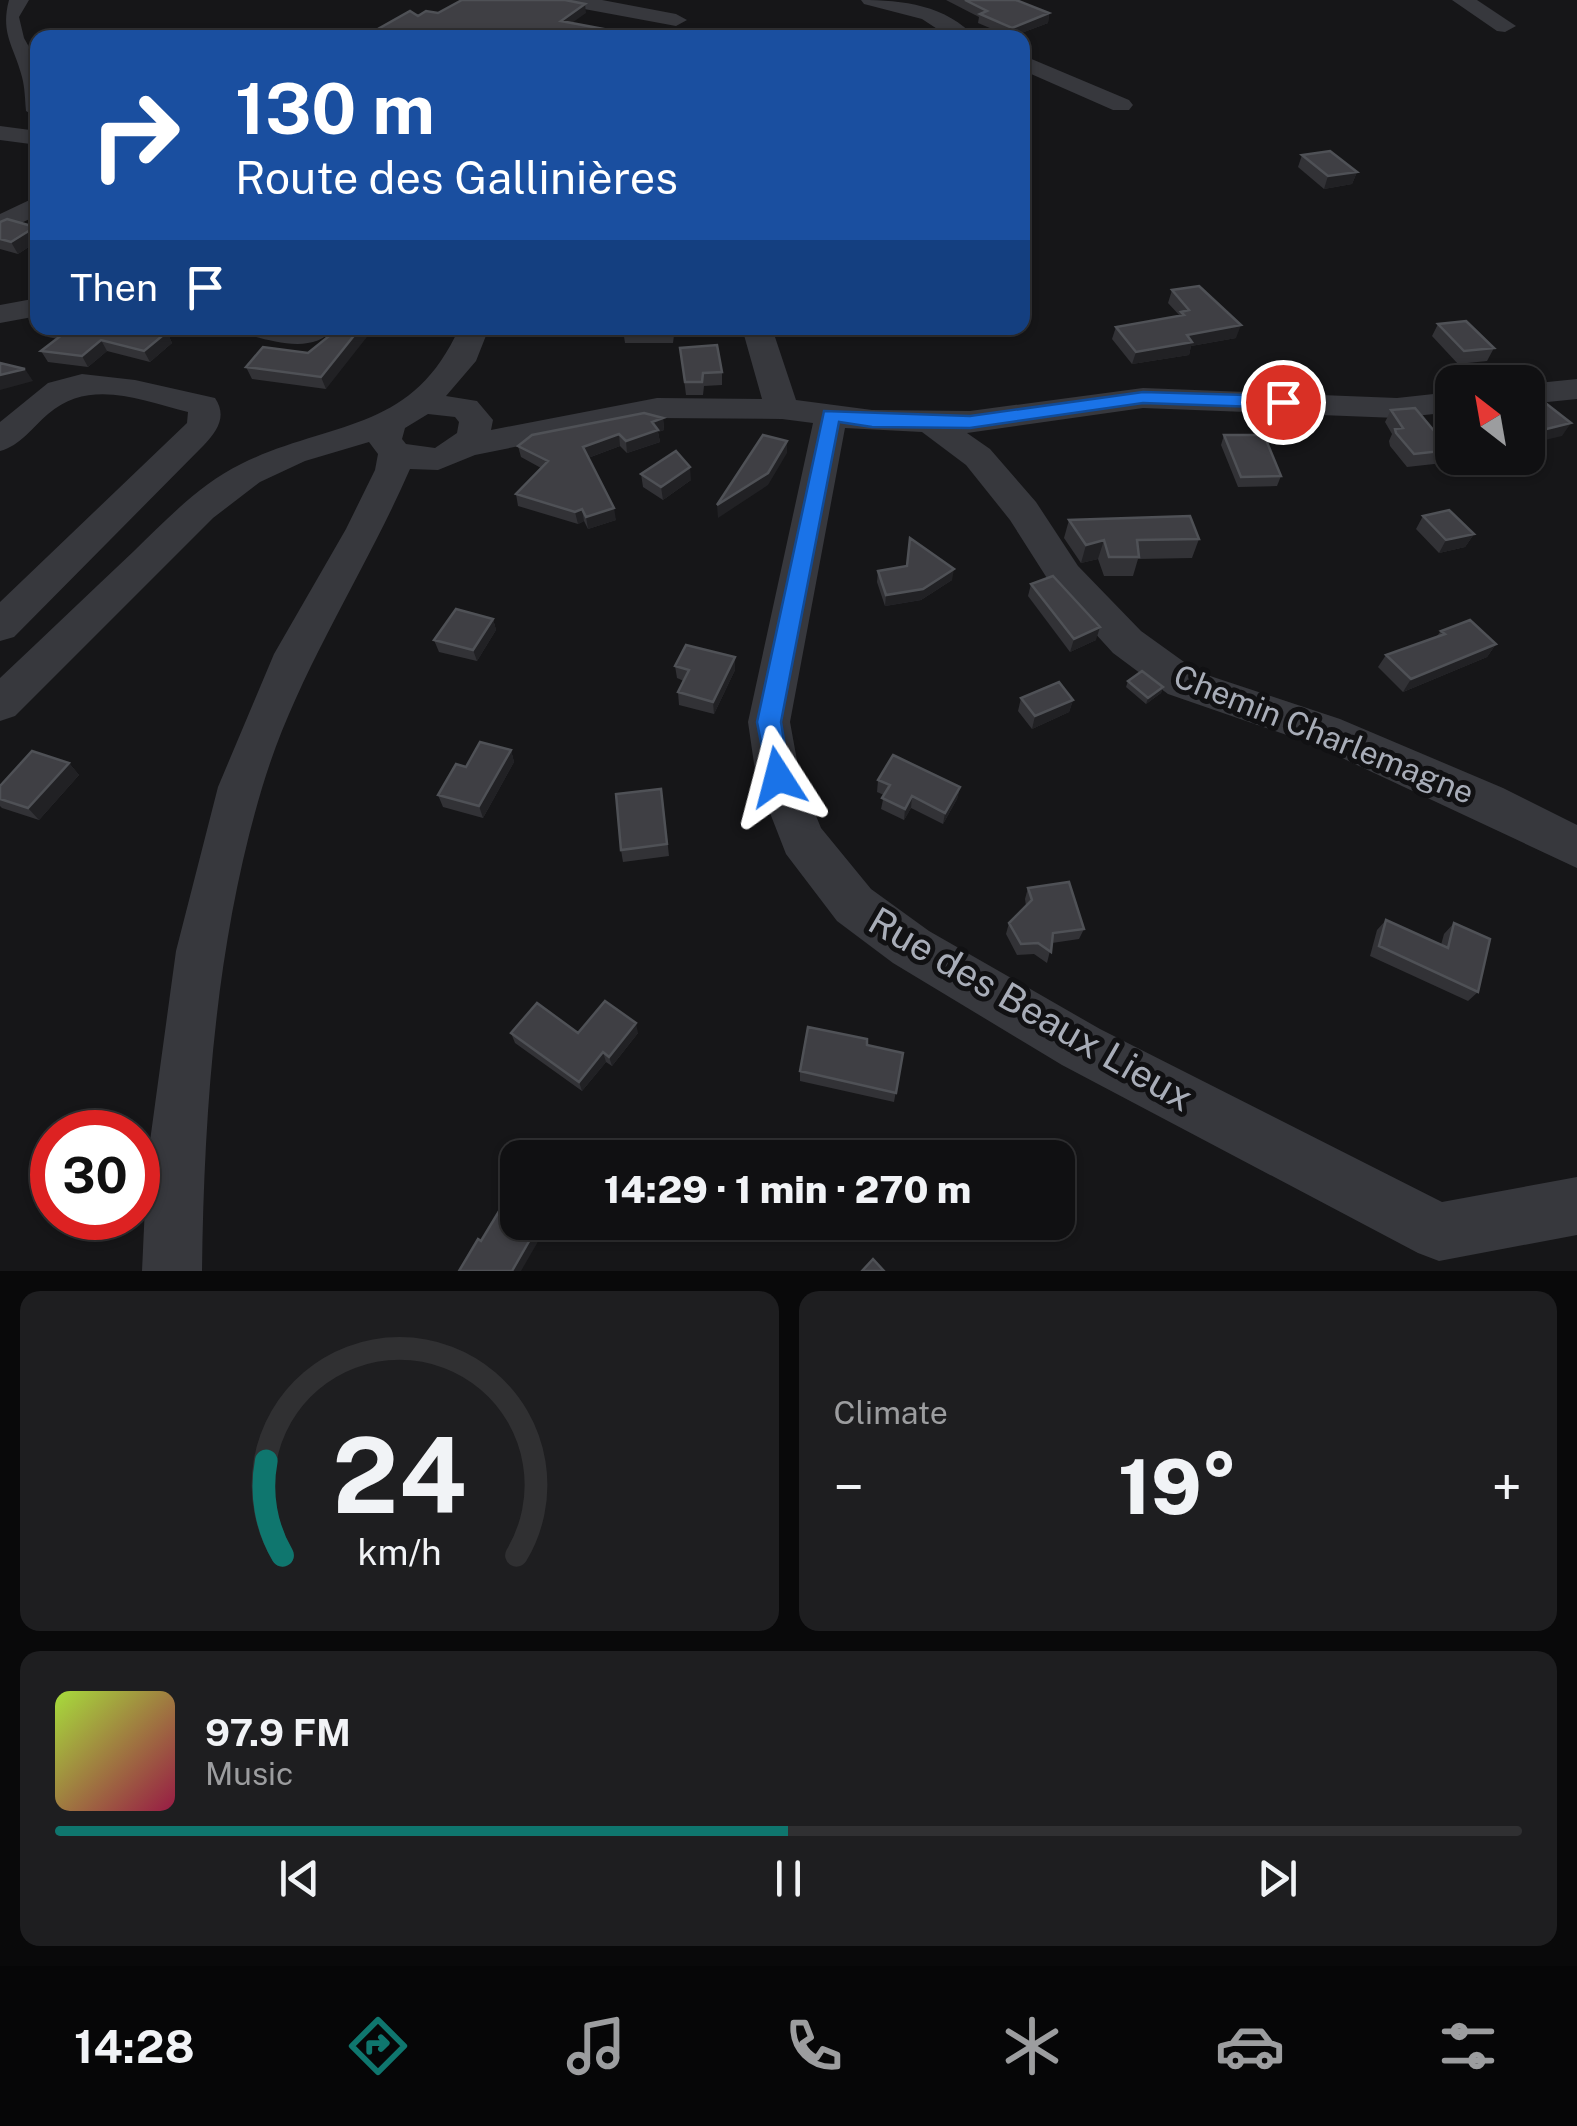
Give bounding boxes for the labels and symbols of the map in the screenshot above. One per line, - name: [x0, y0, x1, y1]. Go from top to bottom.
- pin: [1241, 360, 1326, 445]
- north arrow: [1435, 365, 1545, 475]
- street label: Chemin Charlemagne: [1169, 657, 1479, 811]
- position arrow: [726, 725, 830, 829]
- street label: Rue des Beaux Lieux: [861, 898, 1201, 1120]
- speed limit sign: 30: [30, 1110, 160, 1240]

